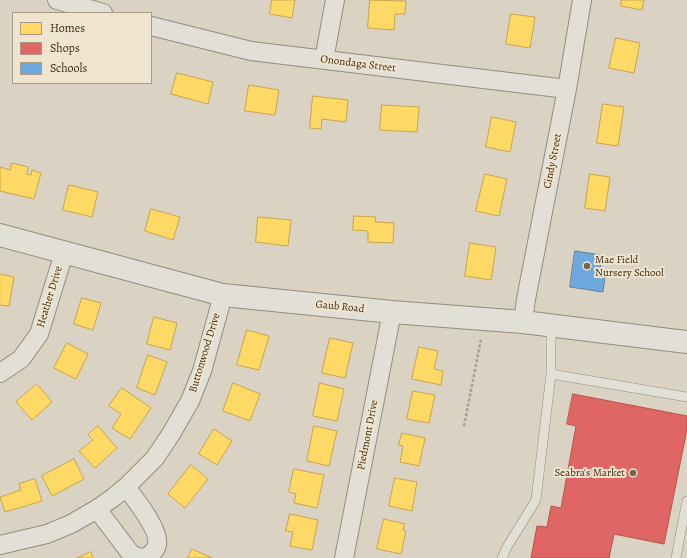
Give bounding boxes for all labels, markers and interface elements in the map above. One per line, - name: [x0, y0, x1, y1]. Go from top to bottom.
- legend: [12, 12, 152, 84]
- text: Homes: [50, 20, 85, 36]
- text: Shops: [50, 40, 80, 56]
- street label: Onondaga Street: [320, 53, 396, 75]
- text: Schools: [50, 60, 87, 76]
- street label: Cindy Street: [541, 132, 565, 190]
- place label: Mae Field Nursery School: [595, 253, 664, 279]
- marker: Mae Field Nursery School: [582, 261, 592, 271]
- street label: Heather Drive: [34, 265, 66, 329]
- street label: Gaub Road: [315, 298, 365, 316]
- street label: Buttonwood Drive: [187, 312, 223, 394]
- street label: Piedmont Drive: [355, 399, 381, 471]
- place label: Seabra's Market: [555, 466, 625, 480]
- marker: Seabra's Market: [628, 468, 638, 478]

